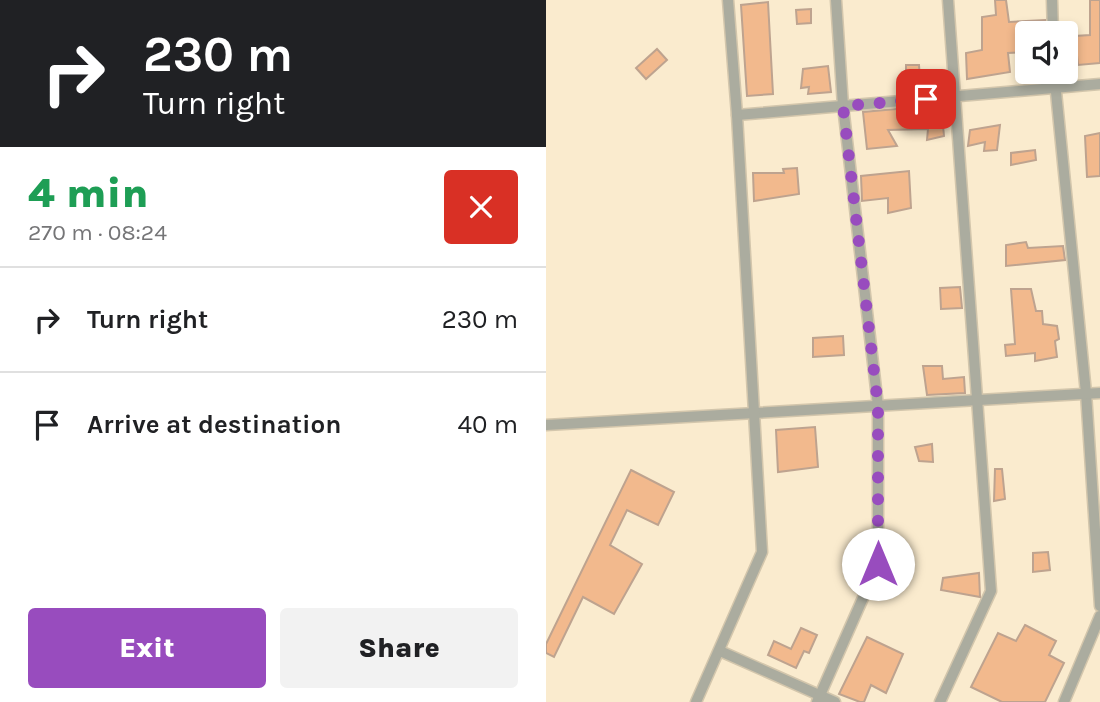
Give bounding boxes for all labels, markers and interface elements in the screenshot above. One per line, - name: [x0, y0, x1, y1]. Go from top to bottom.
- map controls: [1015, 21, 1078, 84]
- button: sound: [1015, 21, 1078, 84]
- text: 230 m: [143, 26, 293, 83]
- icon: right: [28, 28, 119, 119]
- pin: [896, 69, 956, 129]
- icon: arrive: [907, 80, 945, 118]
- text: Turn right: [143, 85, 285, 122]
- text: 4 min: [28, 168, 149, 218]
- button: close: [444, 170, 518, 244]
- text: 270 m · 08:24: [28, 219, 167, 246]
- icon: right: [28, 301, 66, 339]
- text: Turn right: [87, 304, 208, 335]
- text: 230 m: [442, 304, 518, 335]
- icon: arrive: [28, 406, 66, 444]
- text: Arrive at destination: [87, 409, 341, 440]
- text: 40 m: [458, 409, 518, 440]
- position arrow: [841, 527, 915, 601]
- button: Exit: [28, 608, 266, 688]
- button: Share: [280, 608, 518, 688]

